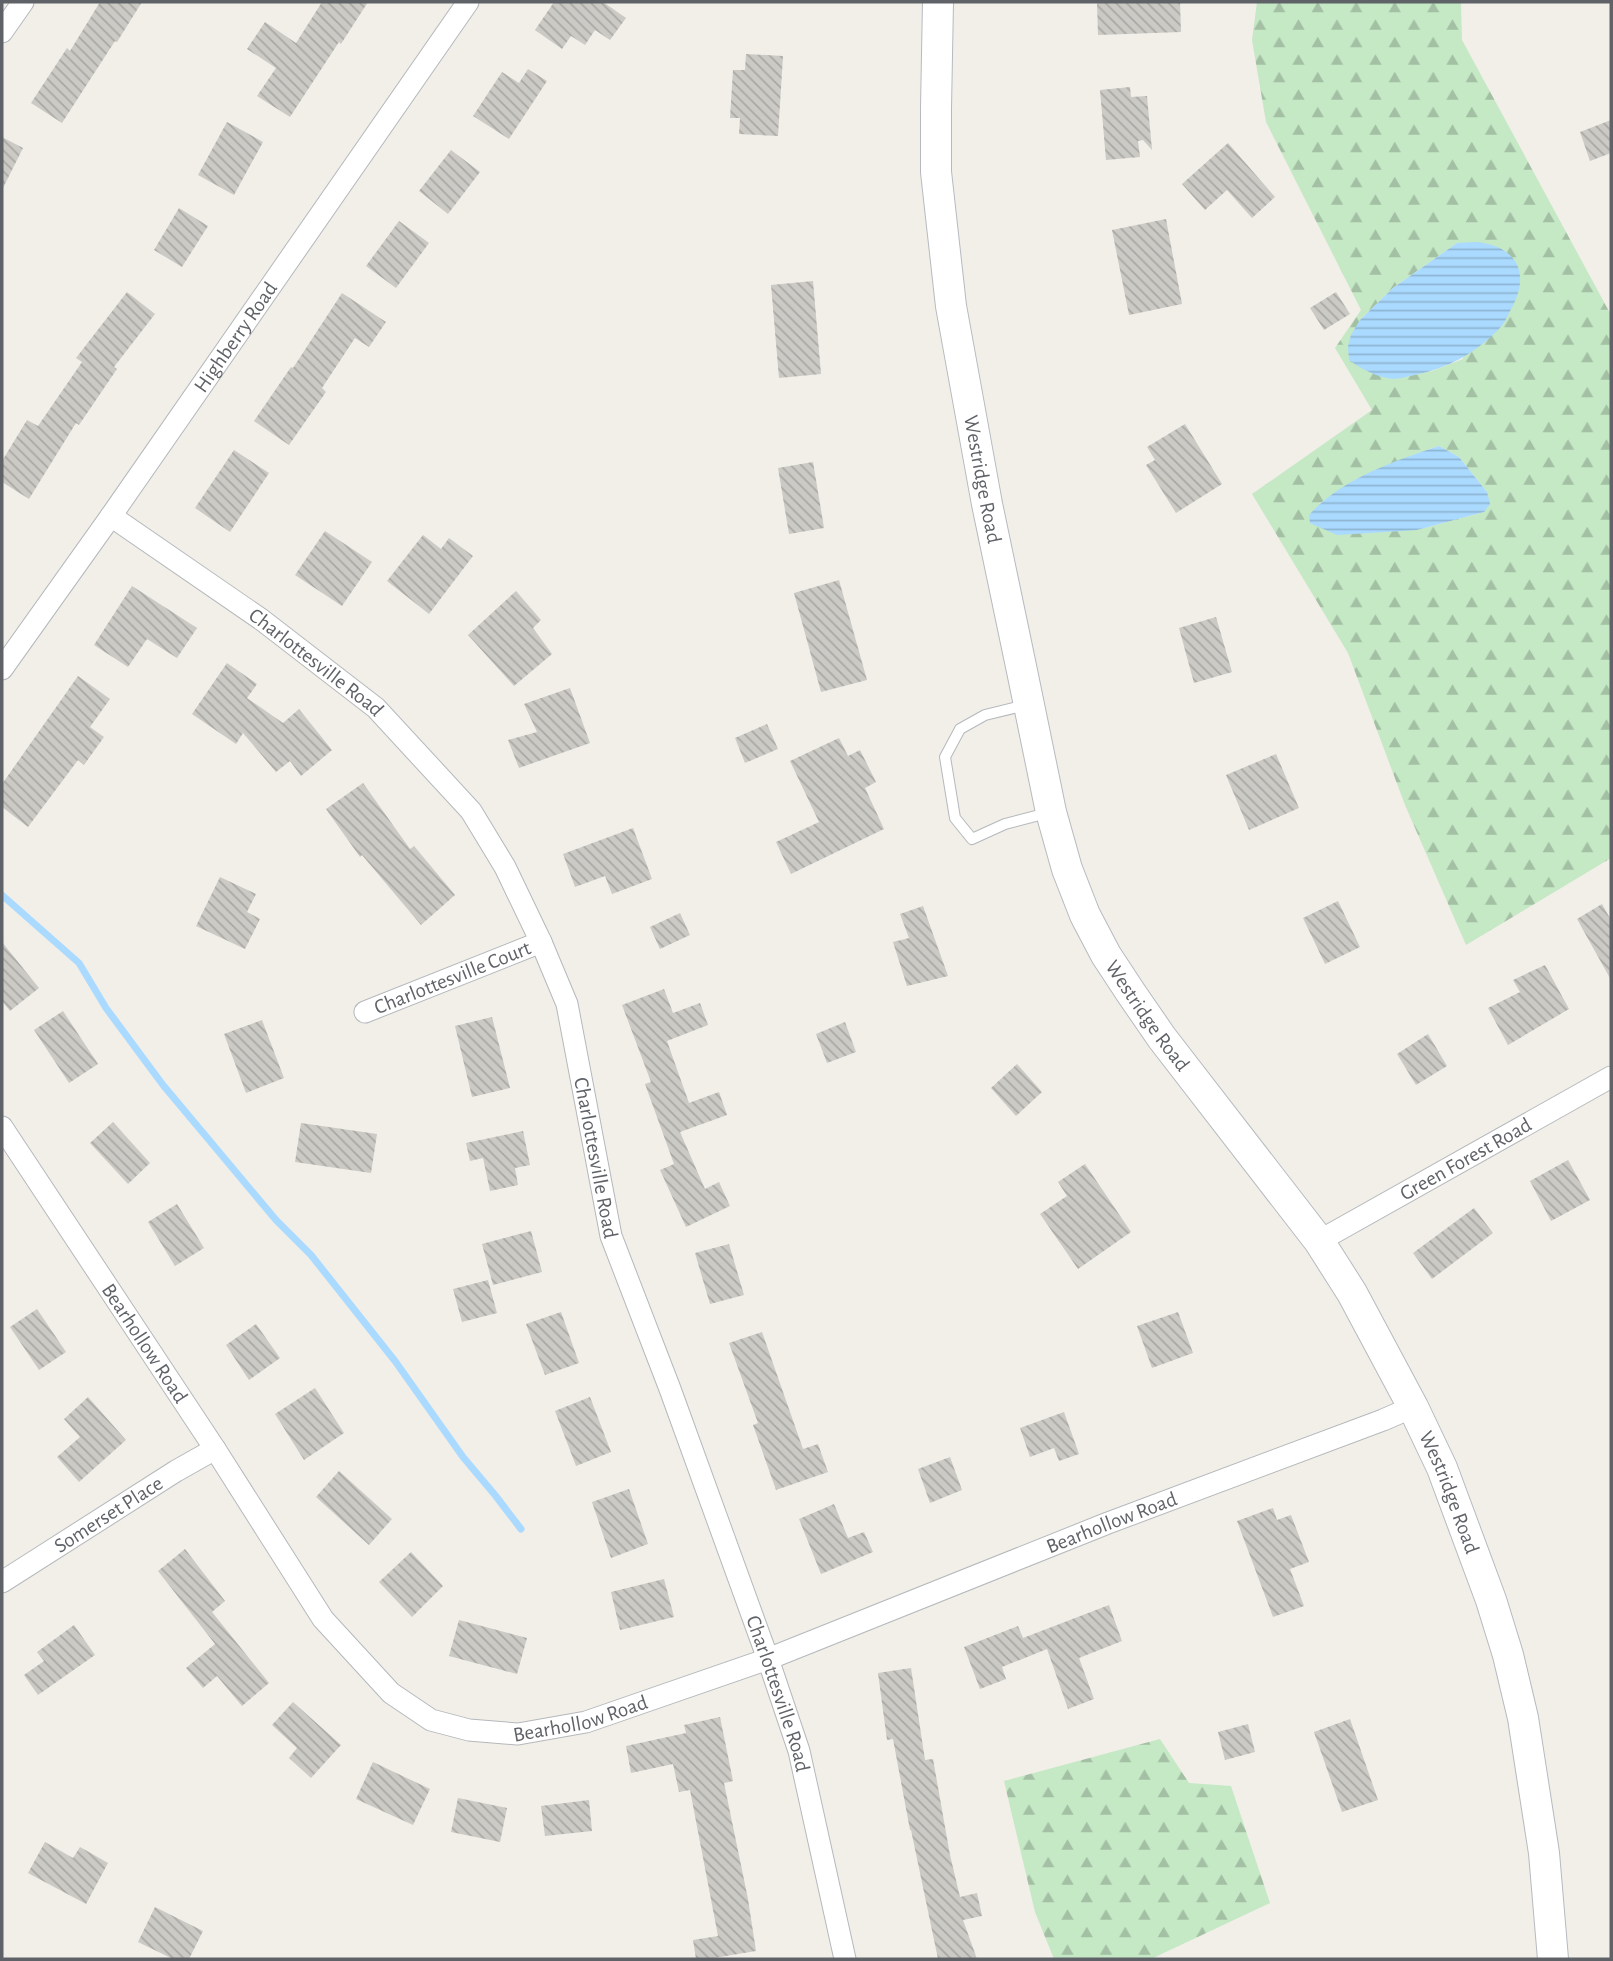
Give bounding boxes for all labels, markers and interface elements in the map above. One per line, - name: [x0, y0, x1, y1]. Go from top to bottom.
- street label: Highberry Road: [190, 278, 281, 396]
- street label: Westridge Road: [960, 414, 1005, 545]
- street label: Charlottesville Road: [245, 604, 388, 720]
- street label: Charlottesville Court: [371, 937, 534, 1018]
- street label: Westridge Road: [1102, 957, 1193, 1075]
- street label: Charlottesville Road: [570, 1076, 621, 1240]
- street label: Green Forest Road: [1396, 1114, 1535, 1204]
- street label: Bearhollow Road: [98, 1280, 191, 1407]
- street label: Westridge Road: [1415, 1428, 1483, 1557]
- street label: Somerset Place: [51, 1472, 166, 1557]
- street label: Bearhollow Road: [1043, 1488, 1180, 1558]
- street label: Charlottesville Road: [742, 1613, 813, 1774]
- street label: Bearhollow Road: [512, 1691, 650, 1746]

